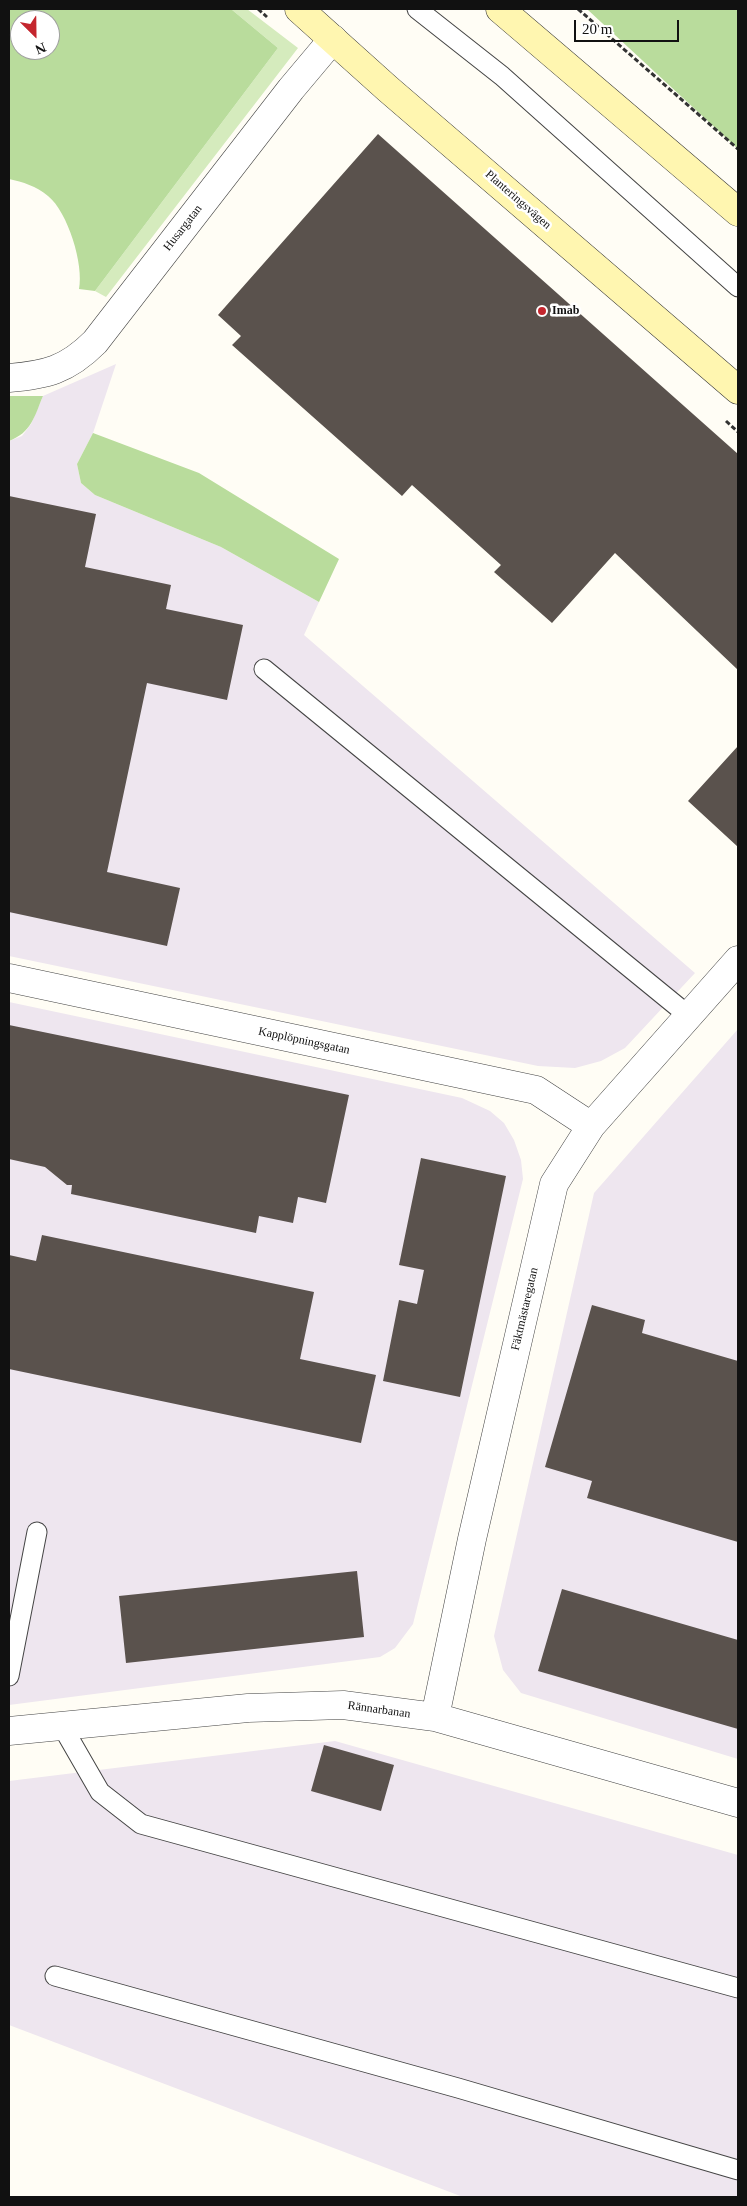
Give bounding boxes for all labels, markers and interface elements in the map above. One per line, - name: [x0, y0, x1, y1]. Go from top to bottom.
- north arrow: [10, 10, 60, 60]
- scale bar: [577, 10, 682, 42]
- text: 20 m: [582, 21, 612, 37]
- text: N: [33, 39, 48, 57]
- street label: Planteringsvägen: [482, 167, 554, 233]
- street label: Husargatan: [161, 202, 205, 254]
- place label: Imab: [552, 304, 579, 318]
- marker: Imab: [536, 305, 548, 317]
- street label: Kapplöpningsgatan: [257, 1024, 351, 1058]
- street label: Fäktmästaregatan: [508, 1266, 542, 1352]
- street label: Rännarbanan: [347, 1698, 411, 1722]

